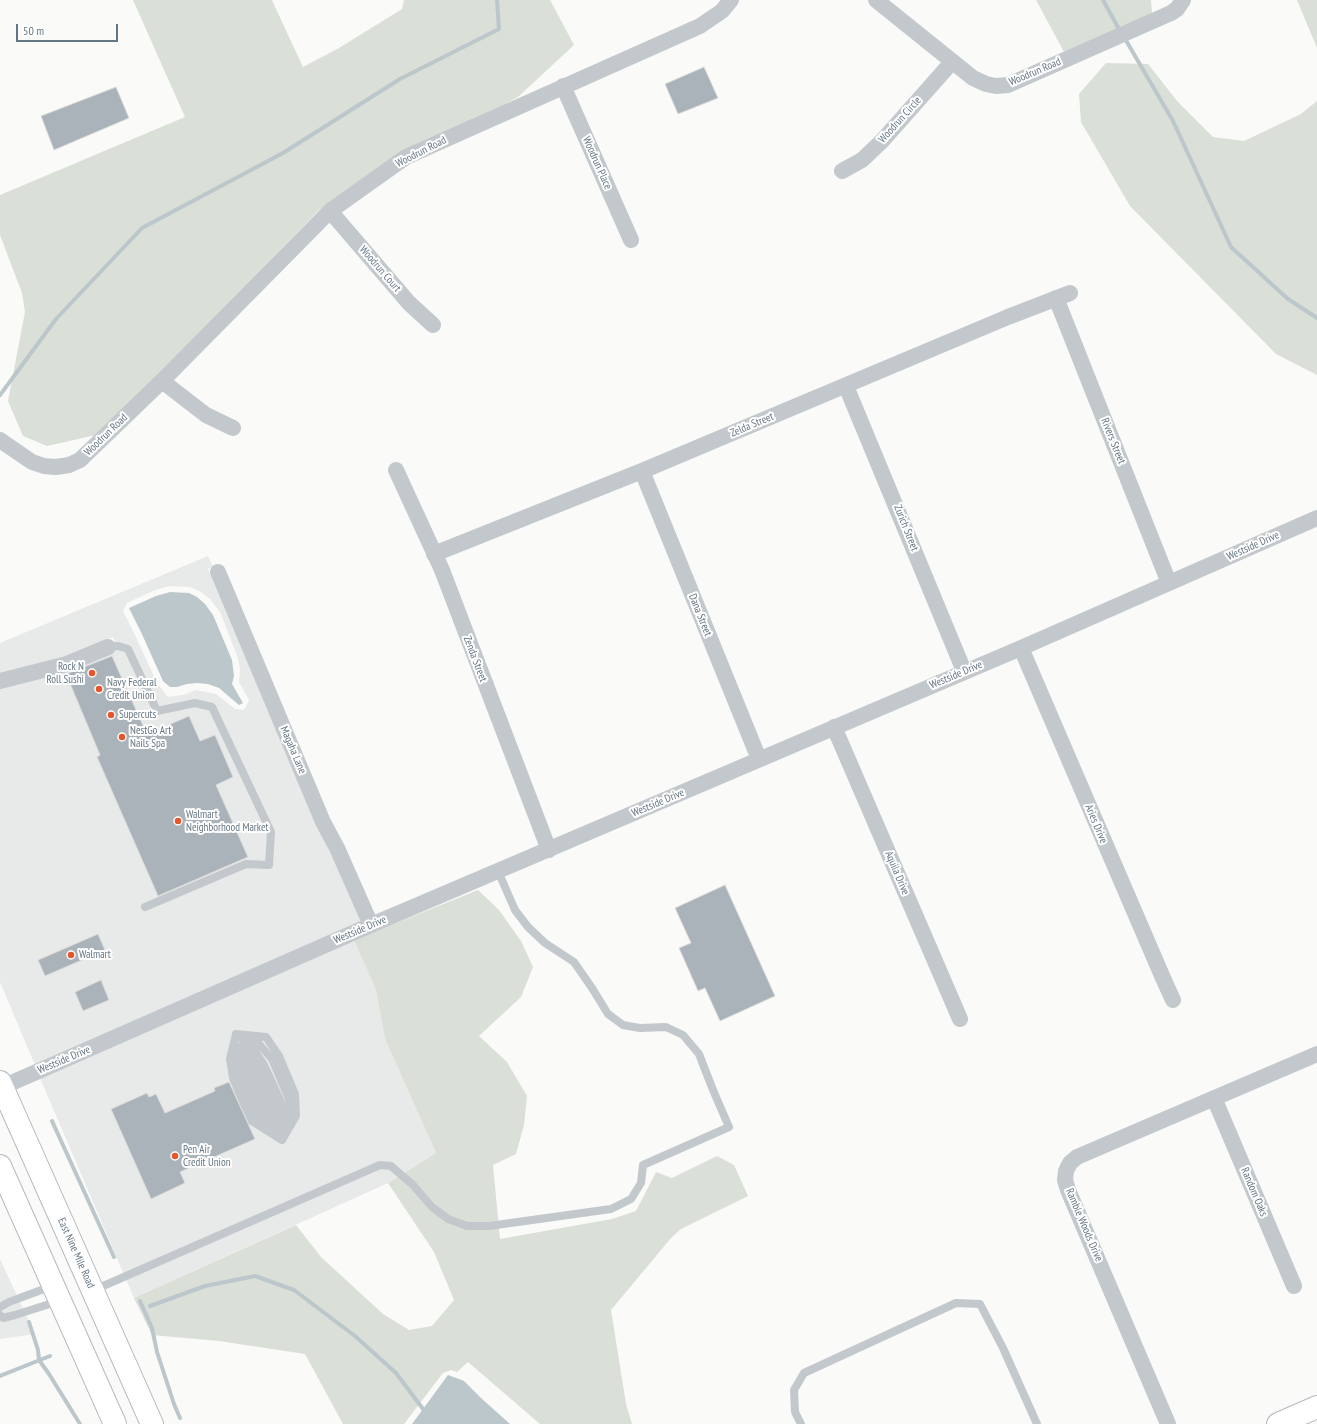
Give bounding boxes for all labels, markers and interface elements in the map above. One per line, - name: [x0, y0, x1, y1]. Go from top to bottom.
- scale bar: [18, 16, 120, 42]
- text: 50 m: [23, 23, 44, 38]
- street label: Woodrun Road: [1007, 55, 1063, 89]
- street label: Woodrun Circle: [876, 94, 924, 146]
- street label: Woodrun Road: [394, 134, 448, 170]
- street label: Woodrun Place: [579, 135, 615, 191]
- street label: Woodrun Court: [356, 243, 404, 295]
- street label: Zelda Street: [728, 410, 776, 440]
- street label: Woodrun Road: [82, 411, 130, 459]
- street label: Rivers Street: [1098, 416, 1128, 466]
- street label: Zurich Street: [891, 503, 921, 553]
- street label: Westside Drive: [1225, 529, 1281, 563]
- street label: Dana Street: [686, 592, 714, 638]
- street label: Zenda Street: [460, 634, 490, 684]
- street label: Westside Drive: [928, 658, 984, 692]
- place label: Rock N Roll Sushi: [47, 660, 84, 686]
- marker: Rock N Roll Sushi: [87, 668, 97, 678]
- place label: Navy Federal Credit Union: [107, 676, 157, 702]
- marker: Navy Federal Credit Union: [94, 684, 104, 694]
- place label: Supercuts: [119, 708, 156, 722]
- marker: Supercuts: [106, 710, 116, 720]
- place label: NestGo Art Nails Spa: [130, 724, 171, 750]
- street label: Magaha Lane: [277, 724, 309, 776]
- marker: NestGo Art Nails Spa: [117, 732, 127, 742]
- street label: Westside Drive: [630, 786, 686, 820]
- street label: Aries Drive: [1082, 802, 1110, 846]
- place label: Walmart Neighborhood Market: [186, 808, 269, 834]
- marker: Walmart Neighborhood Market: [173, 816, 183, 826]
- street label: Aquila Drive: [882, 849, 912, 897]
- street label: Westside Drive: [332, 913, 388, 947]
- place label: Walmart: [79, 948, 111, 962]
- marker: Walmart: [66, 950, 76, 960]
- street label: Westside Drive: [36, 1043, 92, 1077]
- place label: Pen Air Credit Union: [183, 1143, 230, 1169]
- marker: Pen Air Credit Union: [170, 1151, 180, 1161]
- street label: Random Oaks: [1238, 1166, 1270, 1218]
- street label: Ramble Woods Drive: [1063, 1186, 1105, 1264]
- street label: East Nine Mile Road: [55, 1216, 97, 1290]

